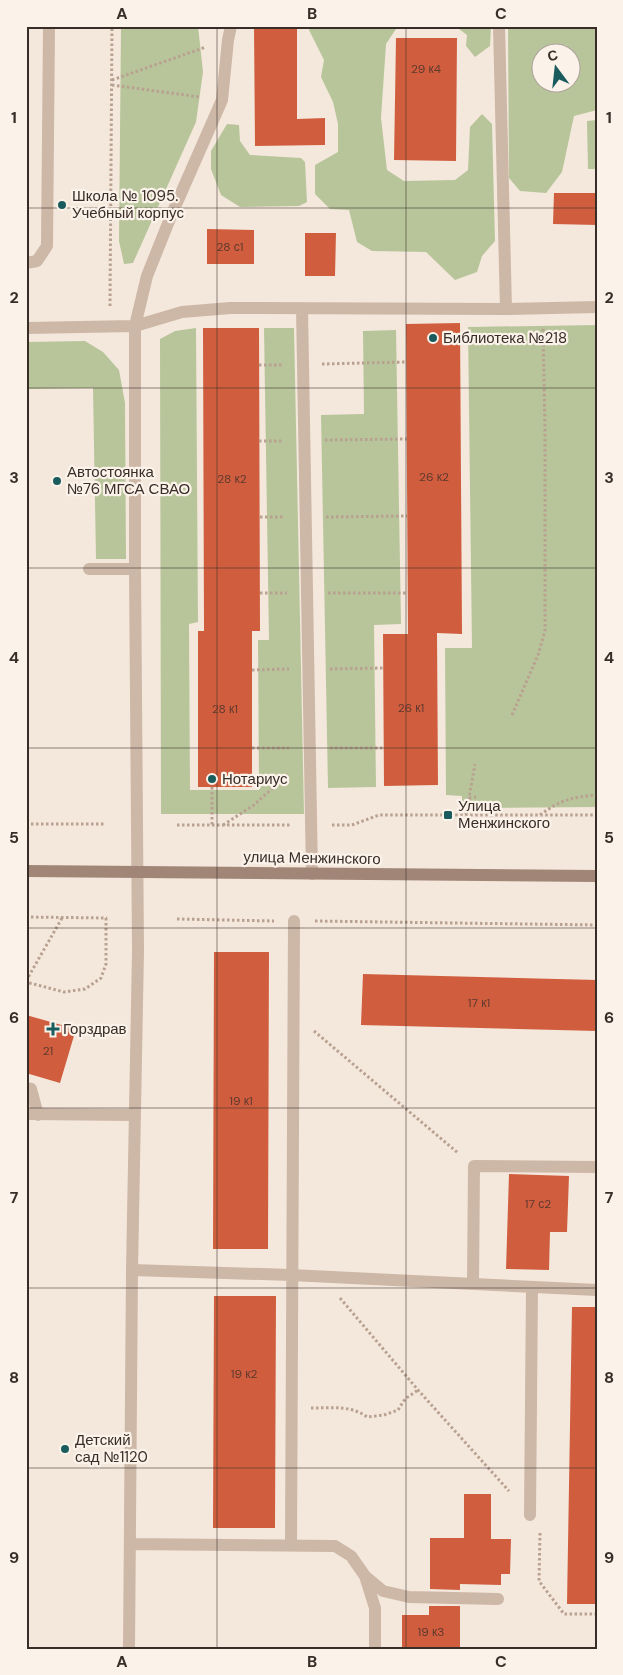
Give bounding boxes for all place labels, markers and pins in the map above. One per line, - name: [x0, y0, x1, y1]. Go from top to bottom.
- place label: Школа № 1095. Учебный корпус: [72, 186, 184, 223]
- marker: Школа № 1095. Учебный корпус: [56, 199, 68, 211]
- place label: Библиотека №218: [443, 328, 567, 348]
- marker: Библиотека №218: [427, 332, 439, 344]
- place label: Автостоянка №76 МГСА СВАО: [67, 462, 190, 499]
- marker: Автостоянка №76 МГСА СВАО: [51, 475, 63, 487]
- place label: Нотариус: [222, 769, 288, 789]
- marker: Нотариус: [206, 773, 218, 785]
- place label: Улица Менжинского: [458, 796, 550, 833]
- marker: Улица Менжинского: [442, 809, 454, 821]
- place label: Горздрав: [63, 1019, 127, 1039]
- marker: Горздрав: [47, 1023, 59, 1035]
- place label: Детский сад №1120: [75, 1430, 148, 1467]
- marker: Детский сад №1120: [59, 1443, 71, 1455]

